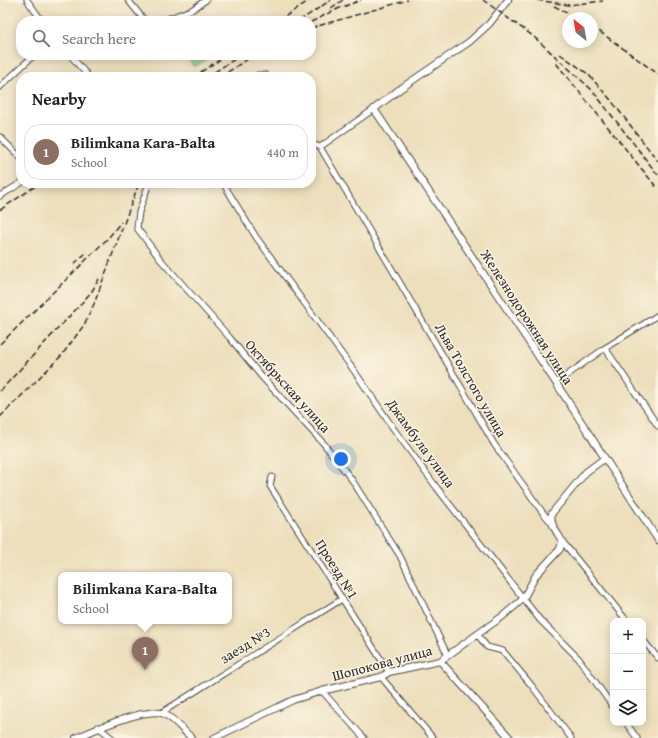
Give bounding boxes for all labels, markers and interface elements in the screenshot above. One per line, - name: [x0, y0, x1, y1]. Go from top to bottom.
- north arrow: [562, 12, 598, 48]
- search box: [16, 16, 316, 60]
- icon: search: [30, 27, 52, 49]
- text: Search here: [62, 28, 136, 49]
- text: Nearby: [32, 86, 86, 111]
- text: Bilimkana Kara-Balta: [71, 132, 215, 153]
- text: 1: [43, 143, 49, 162]
- text: 440 m: [267, 143, 299, 162]
- text: School: [71, 153, 107, 172]
- street label: Железнодорожная улица: [475, 245, 578, 389]
- street label: Льва Толстого улица: [430, 319, 512, 441]
- street label: Октябрьская улица: [241, 335, 336, 437]
- street label: Джамбула улица: [381, 394, 460, 492]
- your location: [331, 449, 351, 469]
- street label: Проезд №1: [311, 535, 363, 603]
- popup: [58, 572, 232, 624]
- text: Bilimkana Kara-Balta: [73, 578, 217, 599]
- text: School: [73, 599, 109, 618]
- map controls: [610, 618, 646, 726]
- button: +: [610, 618, 646, 654]
- street label: заезд №3: [216, 622, 274, 668]
- pin: 1: [132, 637, 158, 670]
- street label: Шопокова улица: [330, 640, 435, 686]
- button: −: [610, 654, 646, 690]
- button: layers: [610, 690, 646, 726]

